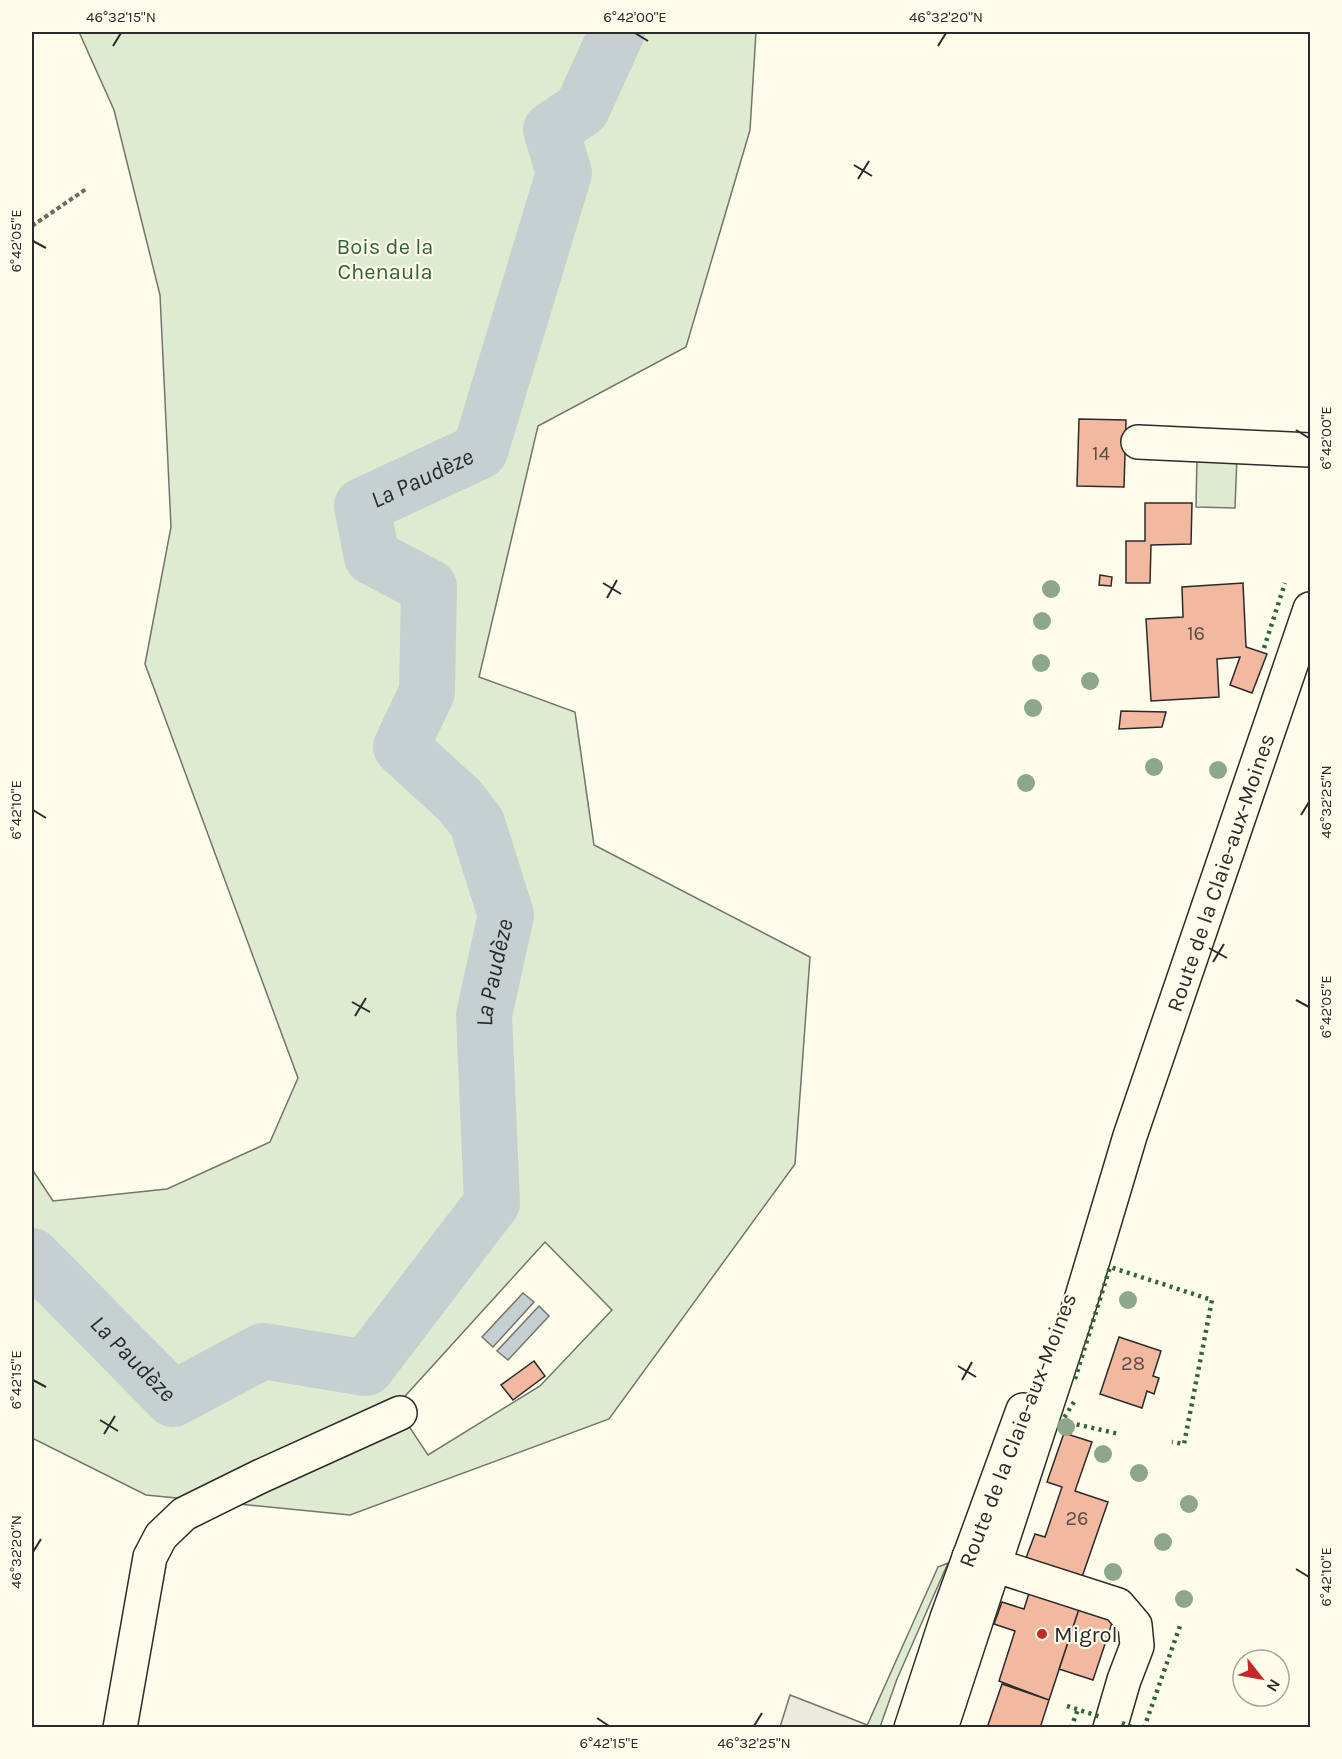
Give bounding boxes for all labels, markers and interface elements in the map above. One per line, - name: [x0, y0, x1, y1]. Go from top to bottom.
- text: 46°32'15"N: [86, 8, 156, 26]
- text: 6°42'00"E: [603, 8, 667, 26]
- text: 46°32'20"N: [909, 8, 983, 26]
- text: 6°42'05"E: [7, 209, 25, 273]
- park label: Bois de la Chenaula: [337, 234, 433, 285]
- text: 6°42'00"E: [1317, 406, 1335, 470]
- water label: La Paudèze: [366, 442, 478, 514]
- house number: 14: [1092, 442, 1110, 465]
- house number: 16: [1187, 622, 1205, 645]
- street label: Route de la Claie-aux-Moines: [1161, 730, 1280, 1015]
- text: 46°32'25"N: [1317, 765, 1335, 839]
- text: 6°42'10"E: [7, 780, 25, 840]
- water label: La Paudèze: [470, 916, 519, 1028]
- text: 6°42'05"E: [1317, 975, 1335, 1039]
- street label: Route de la Claie-aux-Moines: [954, 1290, 1082, 1571]
- water label: La Paudèze: [85, 1310, 182, 1407]
- text: 6°42'15"E: [7, 1350, 25, 1410]
- house number: 28: [1121, 1352, 1145, 1375]
- house number: 26: [1065, 1507, 1089, 1530]
- text: 46°32'20"N: [7, 1515, 25, 1589]
- text: 6°42'10"E: [1317, 1547, 1335, 1607]
- place label: Migrol: [1054, 1622, 1118, 1648]
- marker: Migrol: [1035, 1627, 1049, 1641]
- north arrow: [1231, 1648, 1291, 1708]
- text: N: [1262, 1676, 1285, 1695]
- text: 6°42'15"E: [579, 1734, 639, 1752]
- text: 46°32'25"N: [717, 1734, 791, 1752]

